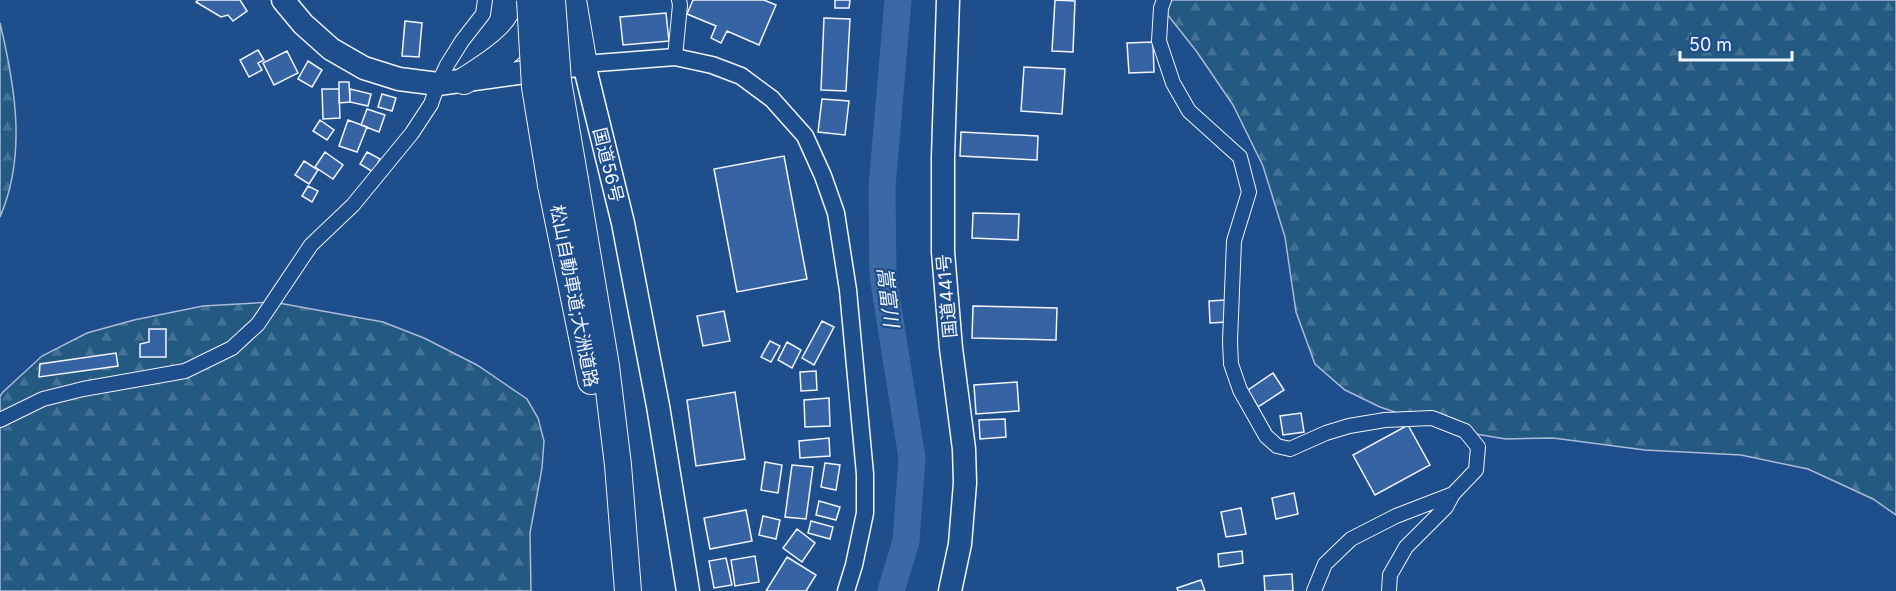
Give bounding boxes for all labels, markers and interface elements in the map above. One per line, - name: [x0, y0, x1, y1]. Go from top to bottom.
- scale bar: [1680, 24, 1792, 62]
- text: 50 m: [1689, 34, 1732, 55]
- street label: 国道56号: [589, 125, 628, 204]
- street label: 松山自動車道;大洲道路: [546, 203, 602, 389]
- street label: 国道441号: [932, 253, 961, 339]
- water label: 嵩富川: [872, 266, 904, 330]

